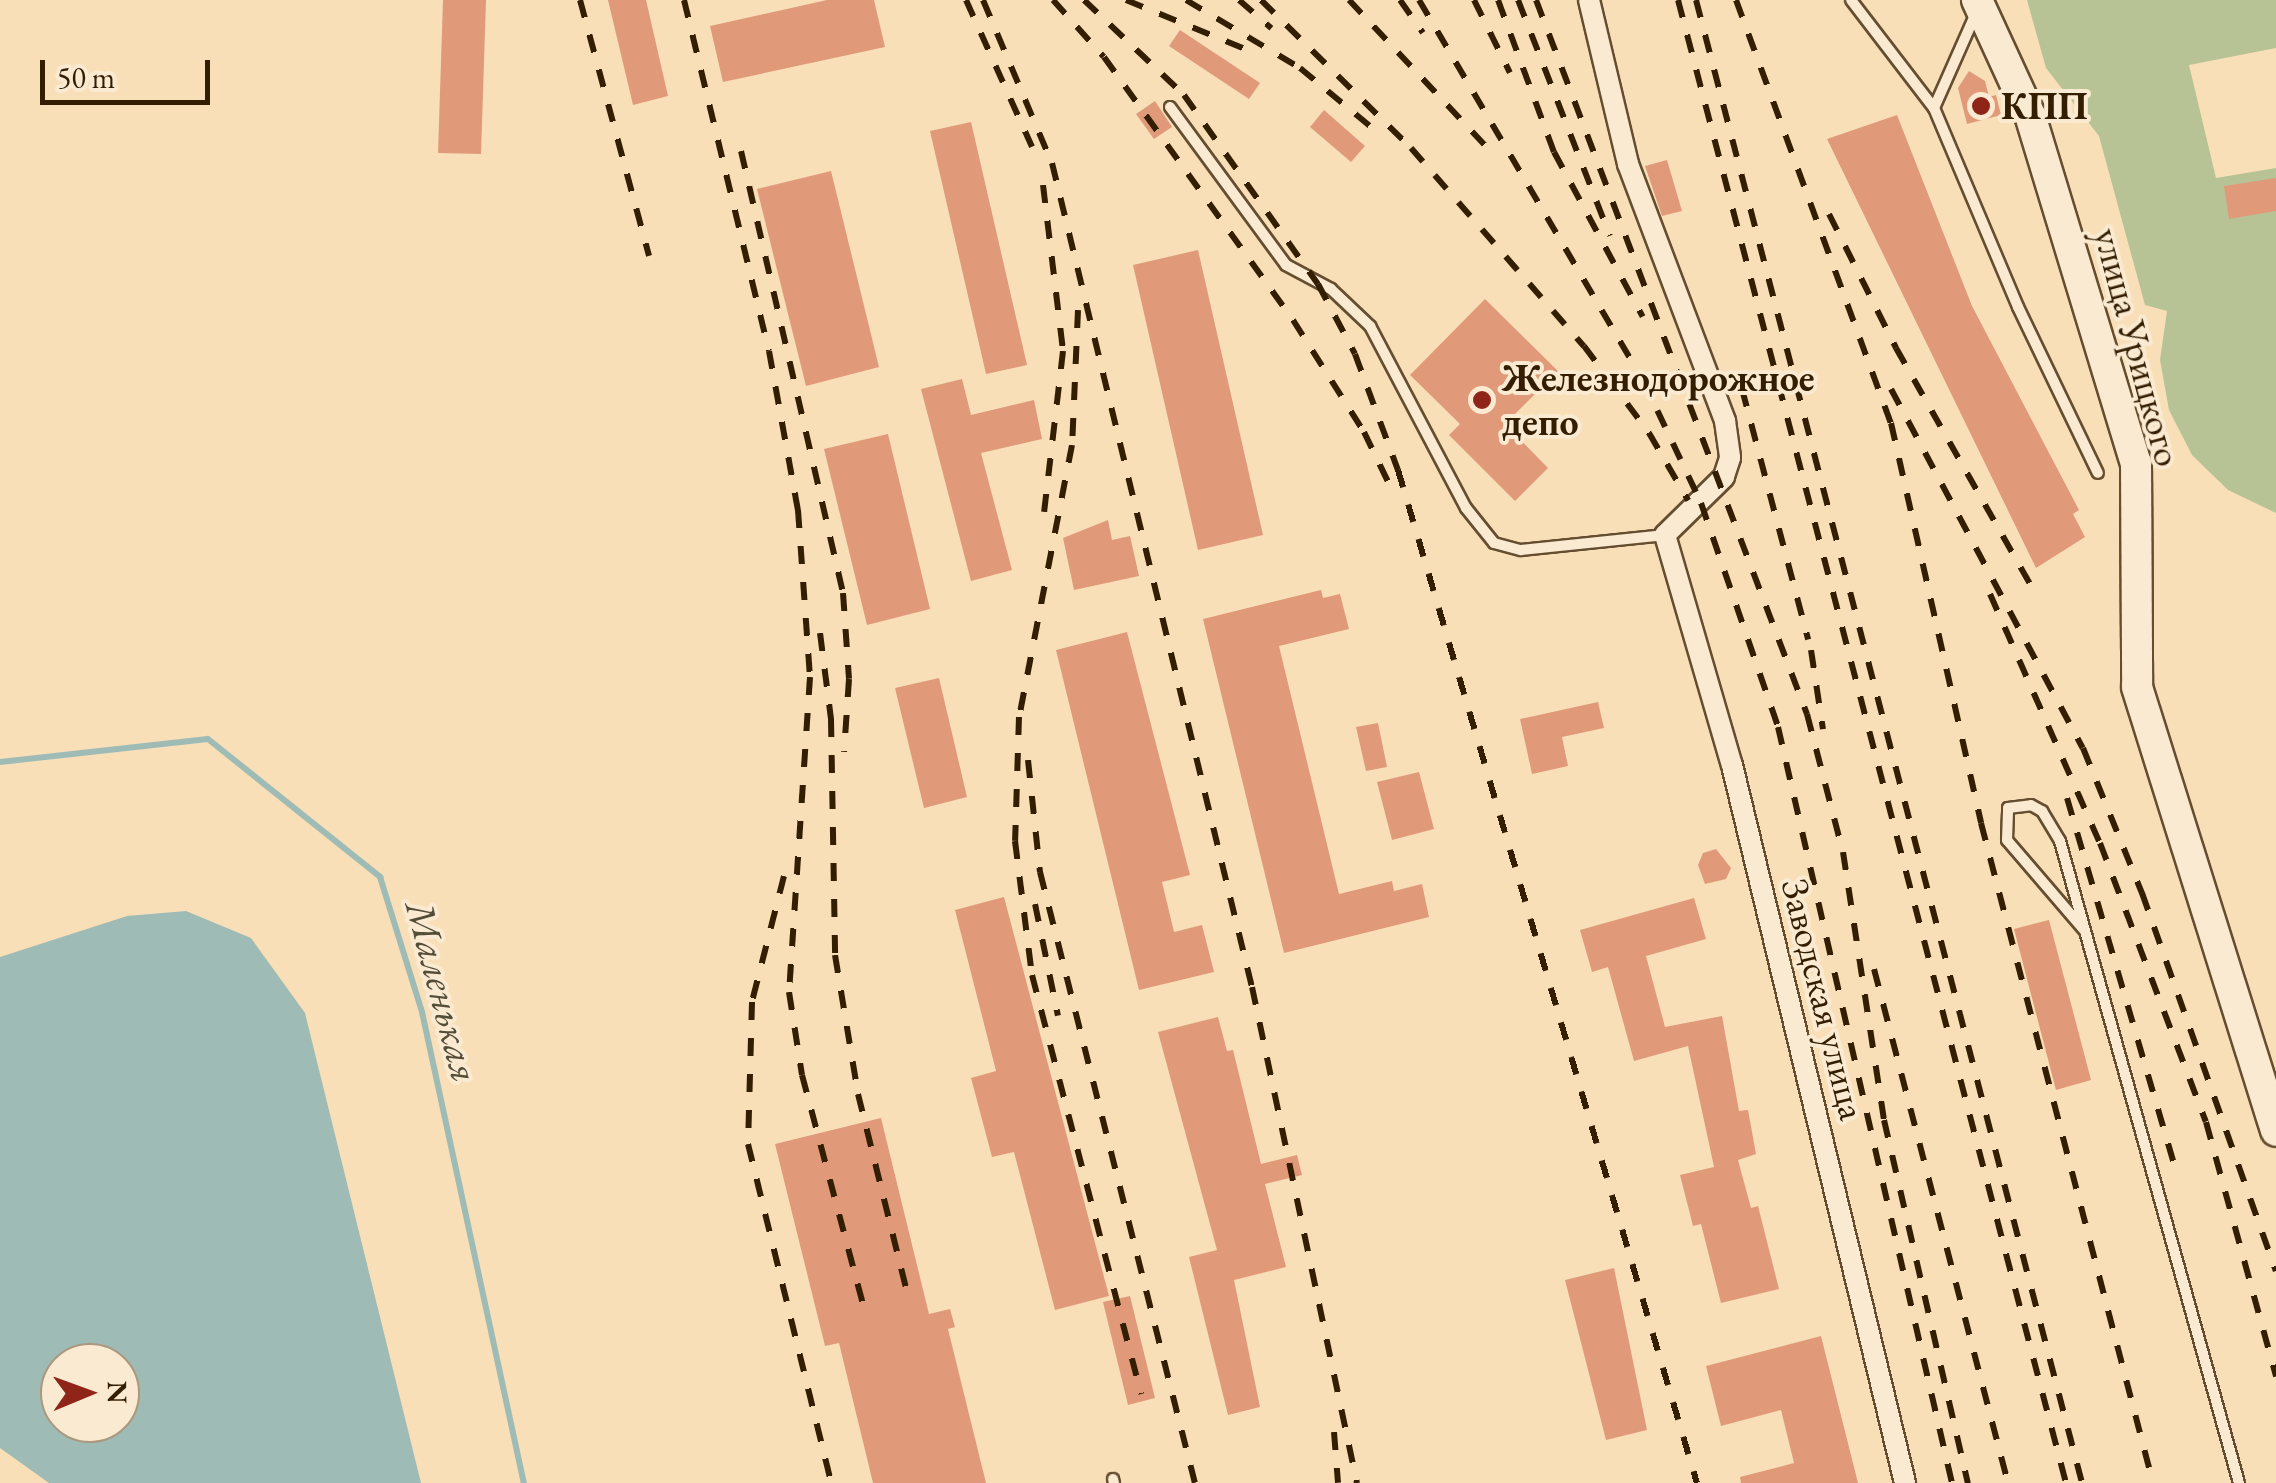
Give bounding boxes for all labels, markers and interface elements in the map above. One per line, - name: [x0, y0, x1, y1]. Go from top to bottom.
- scale bar: [45, 40, 215, 102]
- text: 50 m: [57, 58, 115, 97]
- place label: КПП: [2001, 83, 2088, 129]
- marker: КПП: [1970, 95, 1992, 117]
- street label: улица Урицкого: [2084, 223, 2192, 471]
- place label: Железнодорожное депо: [1502, 355, 1815, 444]
- marker: Железнодорожное депо: [1471, 389, 1493, 411]
- street label: Заводская улица: [1772, 874, 1876, 1124]
- water label: Маленькая: [396, 895, 490, 1087]
- north arrow: [40, 1343, 140, 1443]
- text: N: [100, 1381, 136, 1404]

